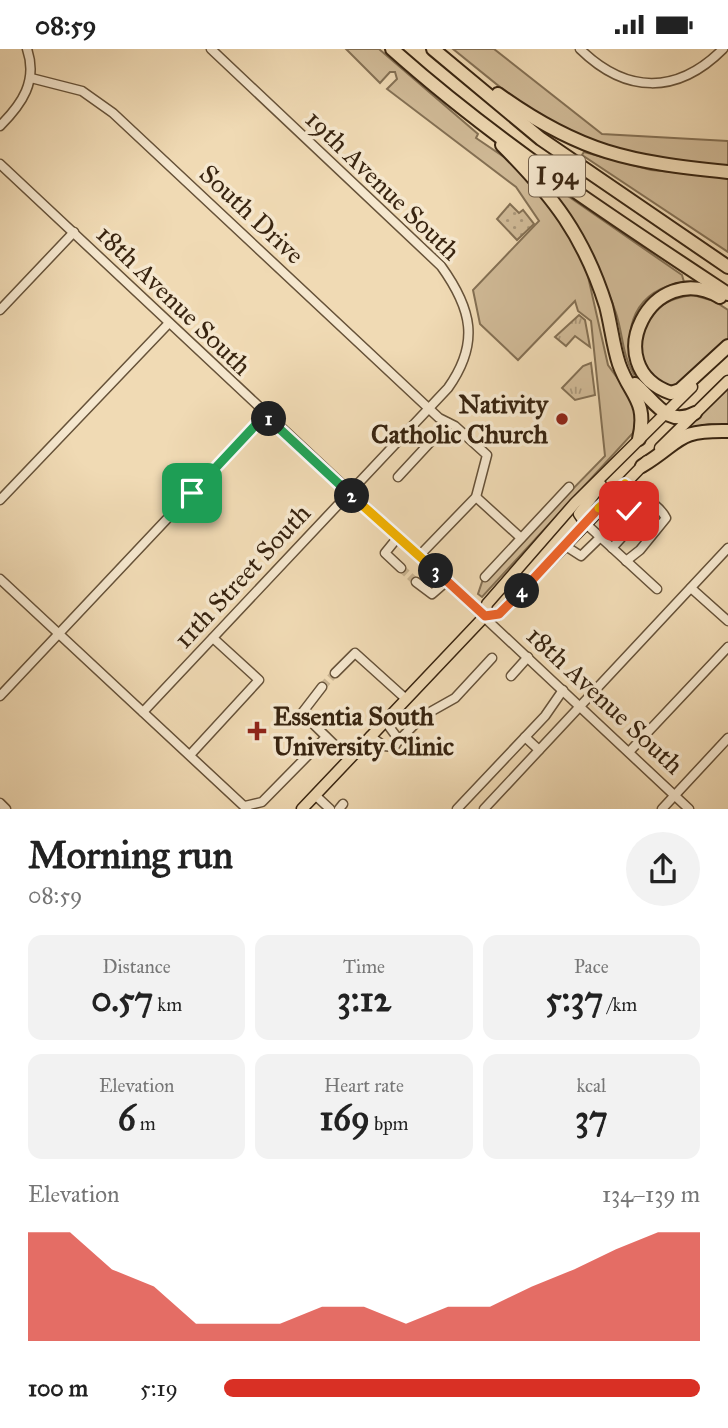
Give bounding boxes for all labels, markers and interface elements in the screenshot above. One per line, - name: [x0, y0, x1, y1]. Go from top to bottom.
- text: 08:59: [35, 9, 97, 41]
- street label: 19th Avenue South: [299, 103, 467, 267]
- road number: I 94: [529, 155, 585, 197]
- street label: South Drive: [193, 157, 311, 271]
- street label: 18th Avenue South: [90, 218, 258, 382]
- place label: Nativity Catholic Church: [371, 388, 550, 450]
- pin: 1: [252, 401, 286, 437]
- text: 1: [265, 407, 272, 430]
- marker: Nativity Catholic Church: [554, 411, 570, 427]
- pin: [162, 463, 222, 523]
- icon: arrive: [173, 474, 211, 512]
- pin: 2: [334, 479, 370, 513]
- pin: [599, 481, 659, 541]
- text: 2: [347, 484, 356, 507]
- icon: check: [610, 492, 648, 530]
- street label: 11th Street South: [167, 497, 317, 655]
- pin: 3: [418, 553, 453, 589]
- text: 3: [432, 559, 439, 582]
- pin: 4: [504, 573, 540, 609]
- text: 4: [516, 579, 527, 602]
- street label: 18th Avenue South: [520, 619, 690, 781]
- place label: Essentia South University Clinic: [273, 700, 454, 762]
- marker: Essentia South University Clinic: [247, 721, 267, 741]
- text: Morning run: [28, 832, 233, 878]
- button: share: [626, 832, 700, 906]
- text: 08:59: [28, 881, 82, 909]
- text: Distance: [103, 955, 171, 978]
- text: Time: [343, 955, 385, 978]
- text: Pace: [574, 955, 609, 978]
- text: 0.57: [91, 978, 153, 1021]
- text: 3:12: [337, 978, 391, 1021]
- text: 5:37: [545, 978, 603, 1021]
- text: km: [153, 993, 182, 1016]
- text: /km: [603, 993, 637, 1016]
- text: Elevation: [99, 1074, 174, 1097]
- text: Heart rate: [324, 1074, 404, 1097]
- text: kcal: [576, 1074, 606, 1097]
- text: 6: [118, 1097, 136, 1140]
- text: 169: [319, 1097, 370, 1140]
- text: 37: [575, 1097, 608, 1140]
- text: m: [136, 1112, 156, 1135]
- text: bpm: [370, 1112, 409, 1135]
- text: Elevation: [28, 1180, 119, 1208]
- text: 134–139 m: [602, 1180, 700, 1208]
- text: 100 m: [28, 1374, 88, 1402]
- text: 5:19: [140, 1374, 178, 1402]

